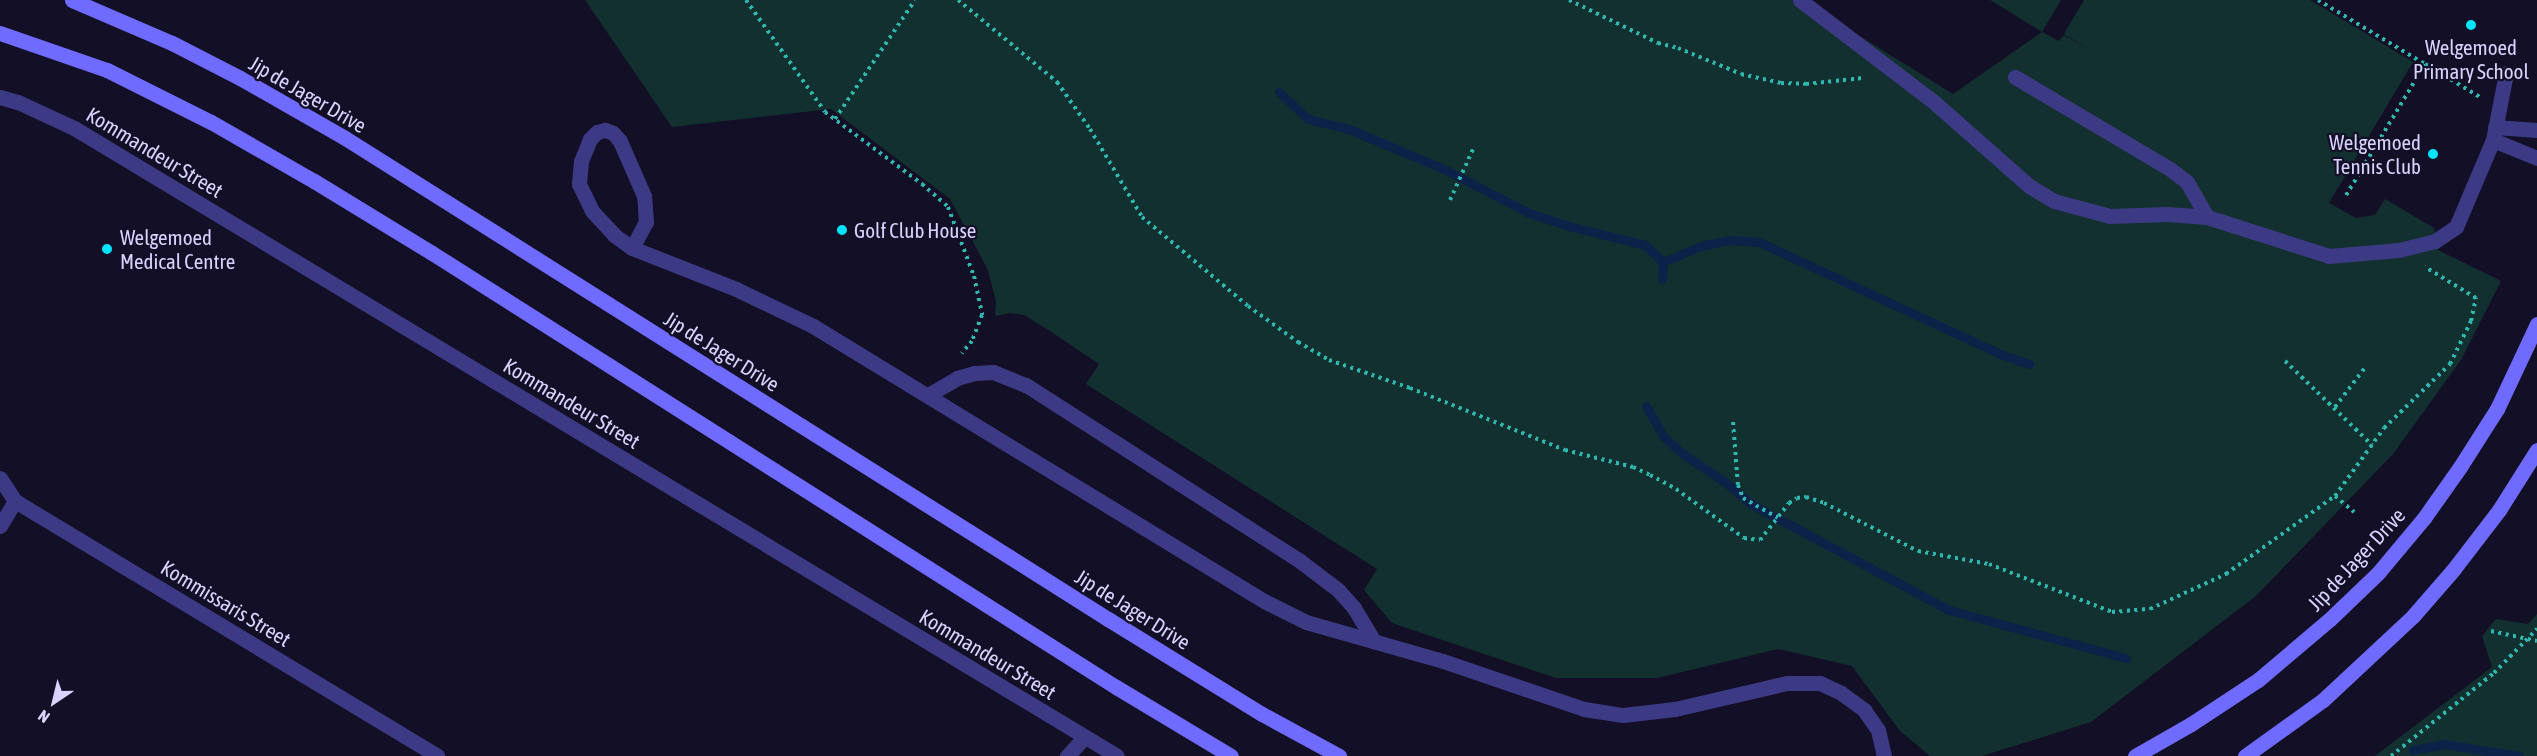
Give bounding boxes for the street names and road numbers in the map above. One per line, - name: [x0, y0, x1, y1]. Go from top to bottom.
- street label: Jip de Jager Drive: [245, 50, 371, 138]
- street label: Kommandeur Street: [82, 101, 228, 203]
- street label: Jip de Jager Drive: [660, 306, 784, 396]
- street label: Kommandeur Street: [499, 352, 645, 454]
- street label: Jip de Jager Drive: [2302, 502, 2410, 616]
- street label: Kommissaris Street: [157, 554, 295, 652]
- street label: Jip de Jager Drive: [1071, 564, 1195, 654]
- street label: Kommandeur Street: [915, 603, 1061, 705]

